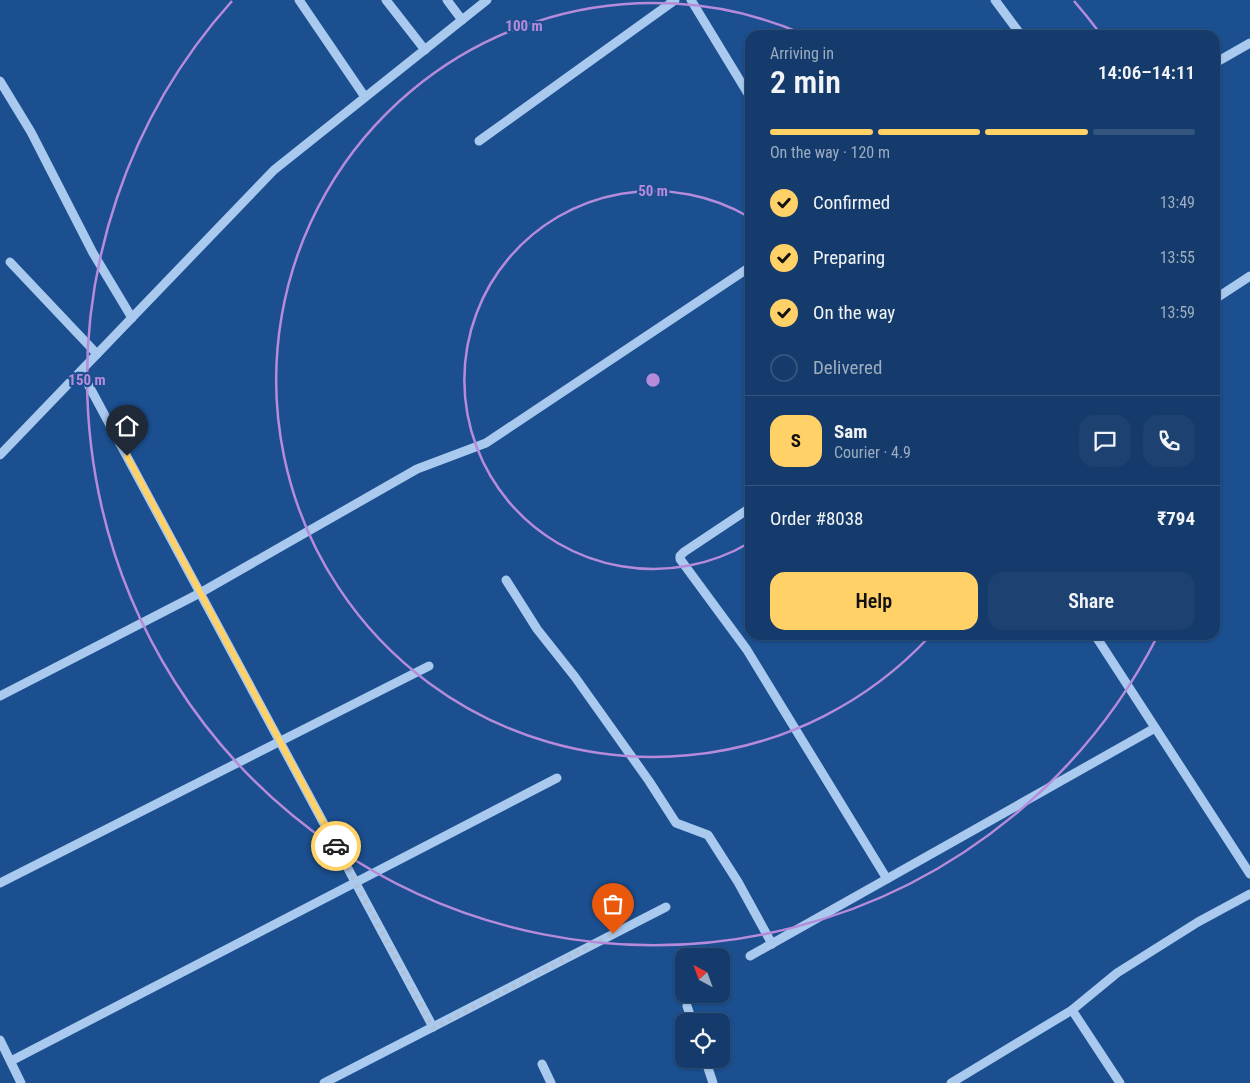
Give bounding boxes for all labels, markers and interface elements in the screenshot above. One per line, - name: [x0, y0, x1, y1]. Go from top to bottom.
- text: 100 m: [505, 17, 543, 35]
- text: Arriving in: [770, 44, 834, 63]
- text: 14:06–14:11: [1098, 61, 1195, 84]
- text: 2 min: [770, 63, 841, 101]
- text: On the way · 120 m: [770, 143, 890, 162]
- text: 50 m: [638, 182, 668, 200]
- icon: check: [770, 189, 798, 217]
- text: Confirmed: [813, 191, 890, 214]
- text: 13:49: [1160, 193, 1195, 212]
- icon: check: [770, 244, 798, 272]
- text: Preparing: [813, 246, 885, 269]
- text: 13:55: [1160, 248, 1195, 267]
- icon: check: [770, 299, 798, 327]
- text: On the way: [813, 301, 895, 324]
- text: 13:59: [1160, 303, 1195, 322]
- text: Delivered: [813, 356, 882, 379]
- text: 150 m: [68, 371, 106, 389]
- centre of rings: [644, 371, 662, 389]
- pin: [106, 405, 148, 456]
- icon: home: [113, 412, 141, 440]
- button: chat: [1079, 415, 1131, 467]
- button: phone: [1143, 415, 1195, 467]
- text: Sam: [834, 420, 867, 443]
- text: S: [791, 429, 801, 452]
- text: Courier · 4.9: [834, 443, 911, 462]
- text: Order #8038: [770, 507, 863, 530]
- text: ₹794: [1157, 507, 1195, 530]
- button: Help: [770, 572, 978, 630]
- button: Share: [988, 572, 1195, 630]
- courier: [311, 821, 361, 871]
- icon: car: [322, 832, 350, 860]
- pin: [592, 883, 634, 934]
- icon: bag: [599, 890, 627, 918]
- north arrow: [675, 948, 730, 1002]
- map controls: [675, 948, 730, 1068]
- button: locate: [675, 1013, 730, 1068]

